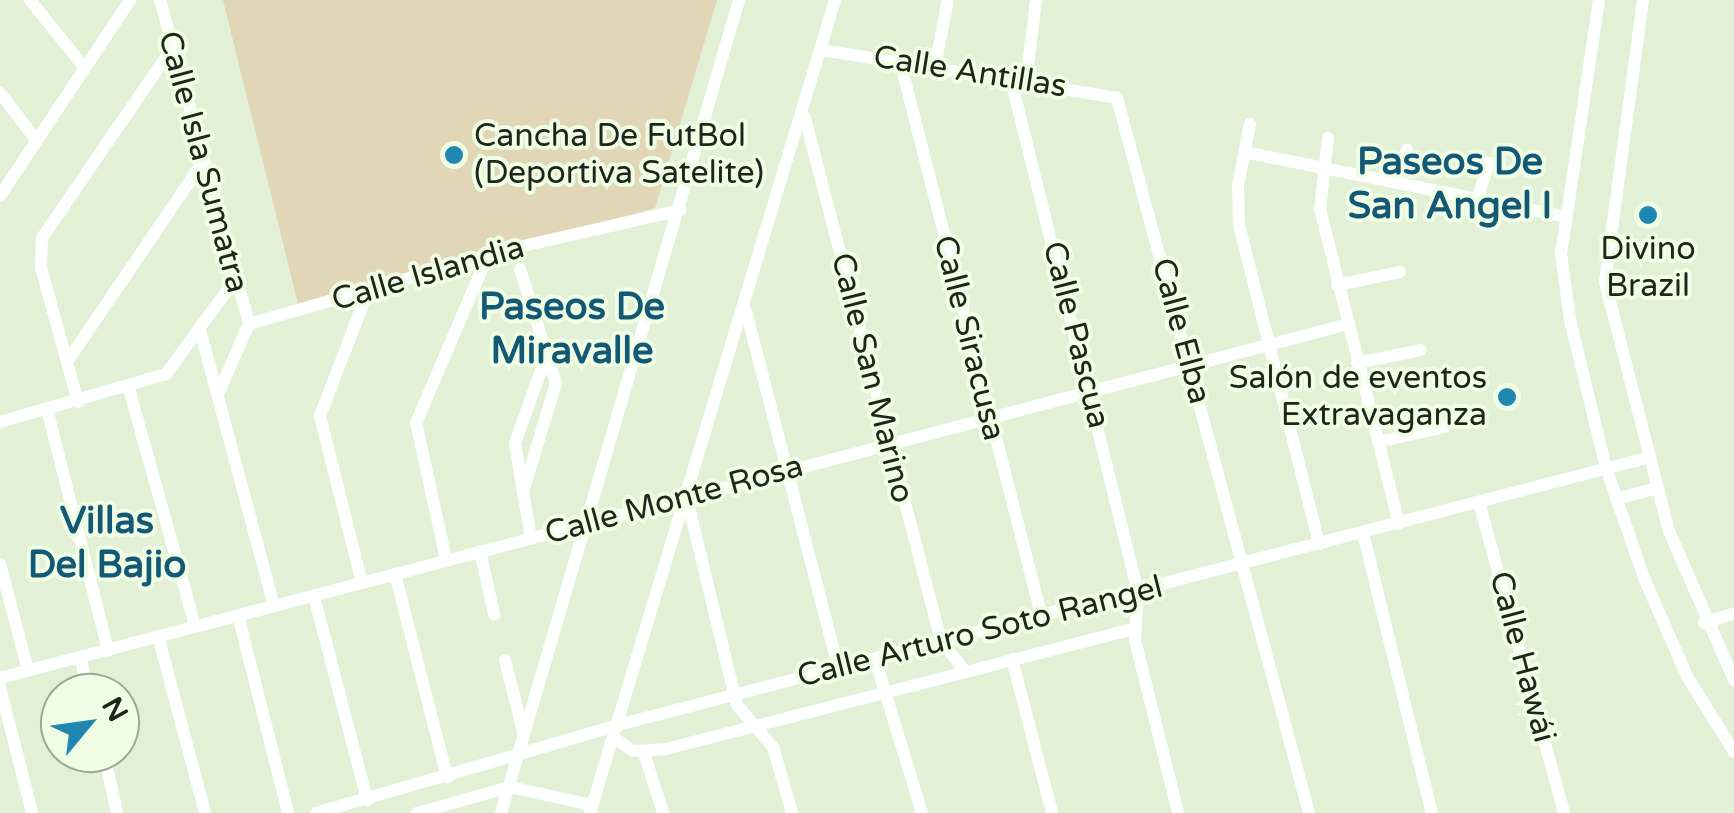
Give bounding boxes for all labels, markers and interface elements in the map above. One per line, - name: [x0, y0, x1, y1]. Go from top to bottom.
- street label: Calle Isla Sumatra: [150, 27, 256, 297]
- street label: Calle Antillas: [871, 38, 1069, 106]
- place label: Cancha De FutBol (Deportiva Satelite): [474, 118, 764, 193]
- district label: Paseos De San Angel I: [1348, 140, 1552, 230]
- marker: Cancha De FutBol (Deportiva Satelite): [443, 144, 465, 166]
- marker: Divino Brazil: [1637, 204, 1659, 226]
- street label: Calle Islandia: [327, 228, 529, 320]
- street label: Calle Siracusa: [925, 231, 1013, 445]
- place label: Divino Brazil: [1600, 231, 1696, 306]
- street label: Calle Pascua: [1034, 238, 1118, 432]
- street label: Calle San Marino: [822, 249, 922, 507]
- street label: Calle Elba: [1143, 254, 1219, 408]
- district label: Paseos De Miravalle: [479, 285, 665, 374]
- place label: Salón de eventos Extravaganza: [1229, 360, 1487, 435]
- marker: Salón de eventos Extravaganza: [1496, 386, 1518, 408]
- street label: Calle Monte Rosa: [541, 447, 807, 553]
- district label: Villas Del Bajio: [28, 499, 186, 588]
- street label: Calle Hawái: [1481, 567, 1563, 747]
- street label: Calle Arturo Soto Rangel: [793, 568, 1167, 696]
- north arrow: [40, 673, 140, 773]
- text: N: [94, 691, 135, 727]

